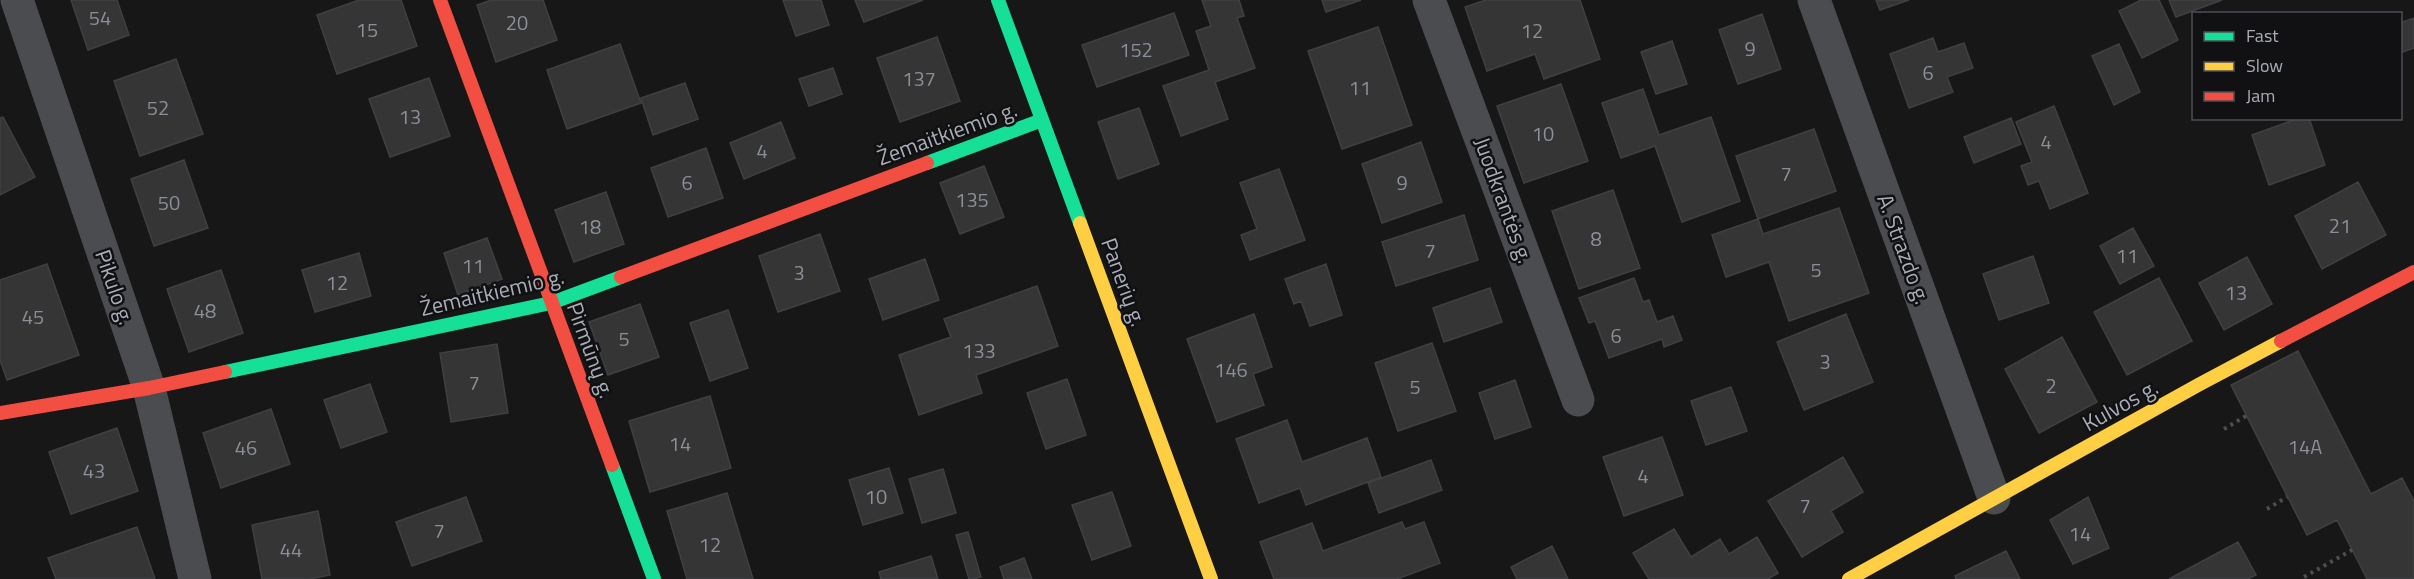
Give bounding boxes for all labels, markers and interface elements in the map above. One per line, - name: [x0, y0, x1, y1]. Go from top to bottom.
- house number: 54: [89, 2, 111, 33]
- house number: 20: [506, 7, 528, 38]
- legend: [2192, 12, 2402, 120]
- house number: 15: [356, 14, 378, 45]
- house number: 12: [1521, 15, 1543, 46]
- text: Fast: [2246, 22, 2279, 49]
- house number: 9: [1744, 33, 1756, 64]
- house number: 152: [1119, 34, 1153, 65]
- text: Slow: [2246, 52, 2283, 79]
- house number: 6: [1922, 57, 1934, 88]
- house number: 137: [902, 63, 936, 94]
- house number: 11: [1349, 72, 1371, 103]
- text: Jam: [2246, 82, 2275, 109]
- house number: 52: [147, 92, 169, 123]
- street label: Žemaitkiemio g.: [872, 92, 1022, 174]
- house number: 13: [399, 101, 421, 132]
- house number: 10: [1532, 118, 1554, 149]
- house number: 4: [2040, 126, 2052, 157]
- street label: Juodkrantės g.: [1465, 132, 1543, 268]
- house number: 4: [756, 135, 768, 166]
- house number: 7: [1780, 158, 1792, 189]
- house number: 6: [681, 167, 693, 198]
- house number: 9: [1396, 167, 1408, 198]
- house number: 135: [955, 184, 989, 215]
- house number: 50: [158, 187, 180, 218]
- street label: A. Strazdo g.: [1868, 189, 1940, 309]
- house number: 21: [2329, 210, 2351, 241]
- house number: 18: [579, 211, 601, 242]
- house number: 8: [1590, 223, 1602, 254]
- street label: Panerių g.: [1092, 233, 1156, 331]
- house number: 7: [1424, 235, 1436, 266]
- house number: 11: [2116, 240, 2138, 271]
- street label: Pikulo g.: [86, 245, 144, 329]
- house number: 11: [462, 250, 484, 281]
- house number: 5: [1810, 254, 1822, 285]
- house number: 3: [793, 257, 805, 288]
- street label: Žemaitkiemio g.: [417, 259, 567, 325]
- house number: 12: [326, 267, 348, 298]
- house number: 13: [2225, 277, 2247, 308]
- house number: 48: [194, 295, 216, 326]
- street label: Pirmūnų g.: [558, 297, 624, 403]
- house number: 45: [22, 301, 44, 332]
- house number: 6: [1610, 320, 1622, 351]
- house number: 5: [618, 323, 630, 354]
- house number: 133: [962, 335, 996, 366]
- house number: 3: [1819, 346, 1831, 377]
- house number: 146: [1214, 354, 1248, 385]
- house number: 7: [468, 367, 480, 398]
- house number: 2: [2045, 370, 2057, 401]
- street label: Kulvos g.: [2076, 370, 2164, 440]
- house number: 5: [1409, 371, 1421, 402]
- house number: 14: [669, 428, 691, 459]
- house number: 14A: [2288, 431, 2322, 462]
- house number: 46: [235, 432, 257, 463]
- house number: 43: [83, 455, 105, 486]
- house number: 4: [1637, 460, 1649, 491]
- house number: 10: [865, 481, 887, 512]
- house number: 7: [1799, 490, 1811, 521]
- house number: 7: [433, 515, 445, 546]
- house number: 14: [2069, 518, 2091, 549]
- house number: 12: [699, 529, 721, 560]
- house number: 44: [280, 534, 302, 565]

